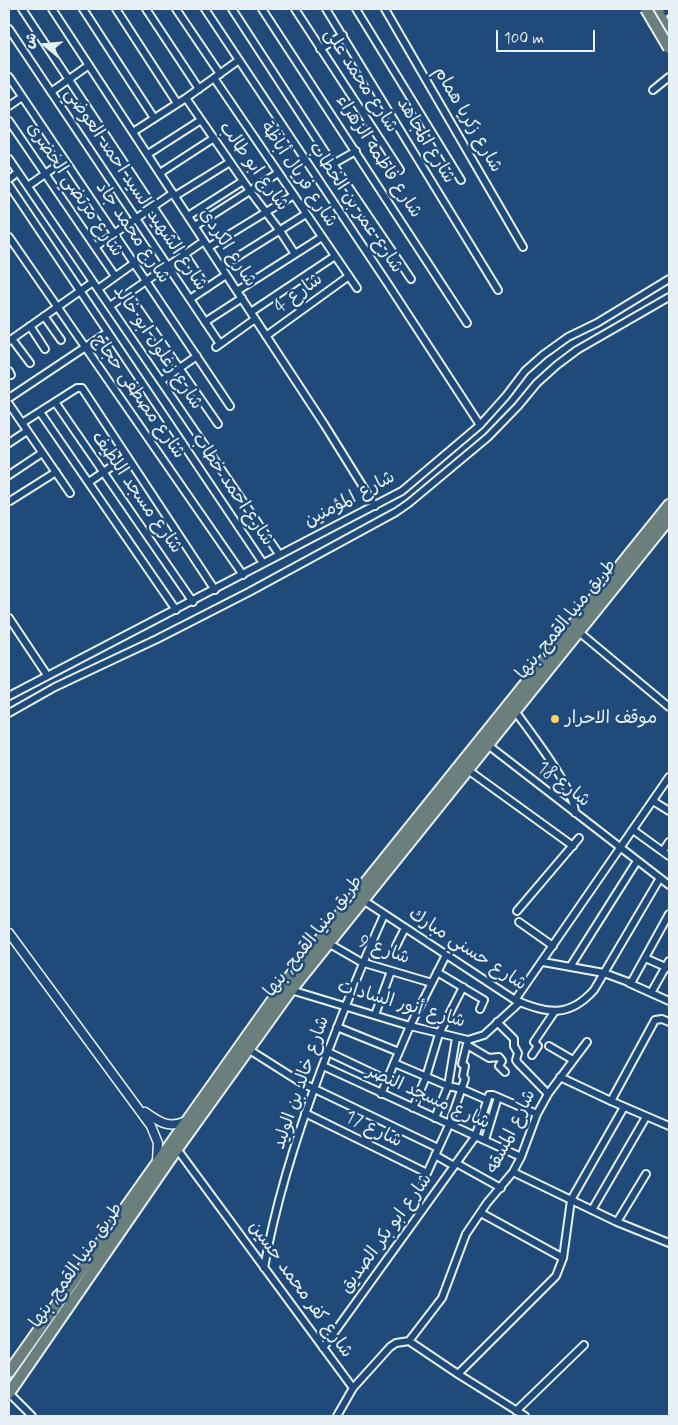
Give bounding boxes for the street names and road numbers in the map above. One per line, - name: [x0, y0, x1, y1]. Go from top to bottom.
- street label: شارع محمد على: [318, 25, 402, 137]
- street label: شارع زكريا همام: [428, 63, 506, 177]
- street label: شارع الشهيد السيد احمد العوضي: [59, 84, 211, 296]
- street label: شارع فاطمه الزهراء: [330, 92, 426, 222]
- street label: شارع المجاهد: [391, 94, 459, 188]
- street label: شارع ابو طالب: [213, 118, 293, 216]
- street label: شارع فريال أباظة: [255, 118, 341, 232]
- street label: شارع مرتضي الخضرى: [21, 119, 127, 261]
- street label: شارع عمر بن الخطاب: [303, 138, 407, 278]
- street label: شارع محمد جاد: [90, 178, 174, 288]
- street label: شارع الكردى: [194, 205, 260, 291]
- street label: شارع 4: [271, 269, 327, 319]
- street label: شارع زغلول ابو خالد: [107, 282, 207, 414]
- street label: شارع مصطفى حجاج: [87, 331, 189, 463]
- street label: شارع مسجد اللطيف: [86, 428, 186, 558]
- street label: شارع احمد خطاب: [186, 430, 278, 550]
- street label: شارع المؤمنين: [301, 467, 399, 533]
- street label: طريق منيا القمح, بنها: [512, 556, 622, 684]
- street label: شارع 18: [532, 757, 594, 813]
- street label: طريق منيا القمح, بنها: [260, 872, 368, 1002]
- street label: شارع حسني مبارك: [404, 904, 530, 996]
- street label: شارع 9: [356, 932, 412, 970]
- street label: شارع أنور السادات: [335, 976, 467, 1034]
- street label: شارع خالد بن الوليد: [269, 1014, 335, 1152]
- street label: شارع مسجد النصر: [363, 1061, 493, 1135]
- street label: شارع المسقه: [482, 1087, 542, 1177]
- street label: شارع 17: [341, 1107, 405, 1153]
- street label: شارع ابو بكر الصديق: [336, 1170, 438, 1298]
- street label: طريق منيا القمح, بنها: [26, 1199, 128, 1333]
- street label: شارع كفر محمد حسين: [243, 1217, 357, 1363]

